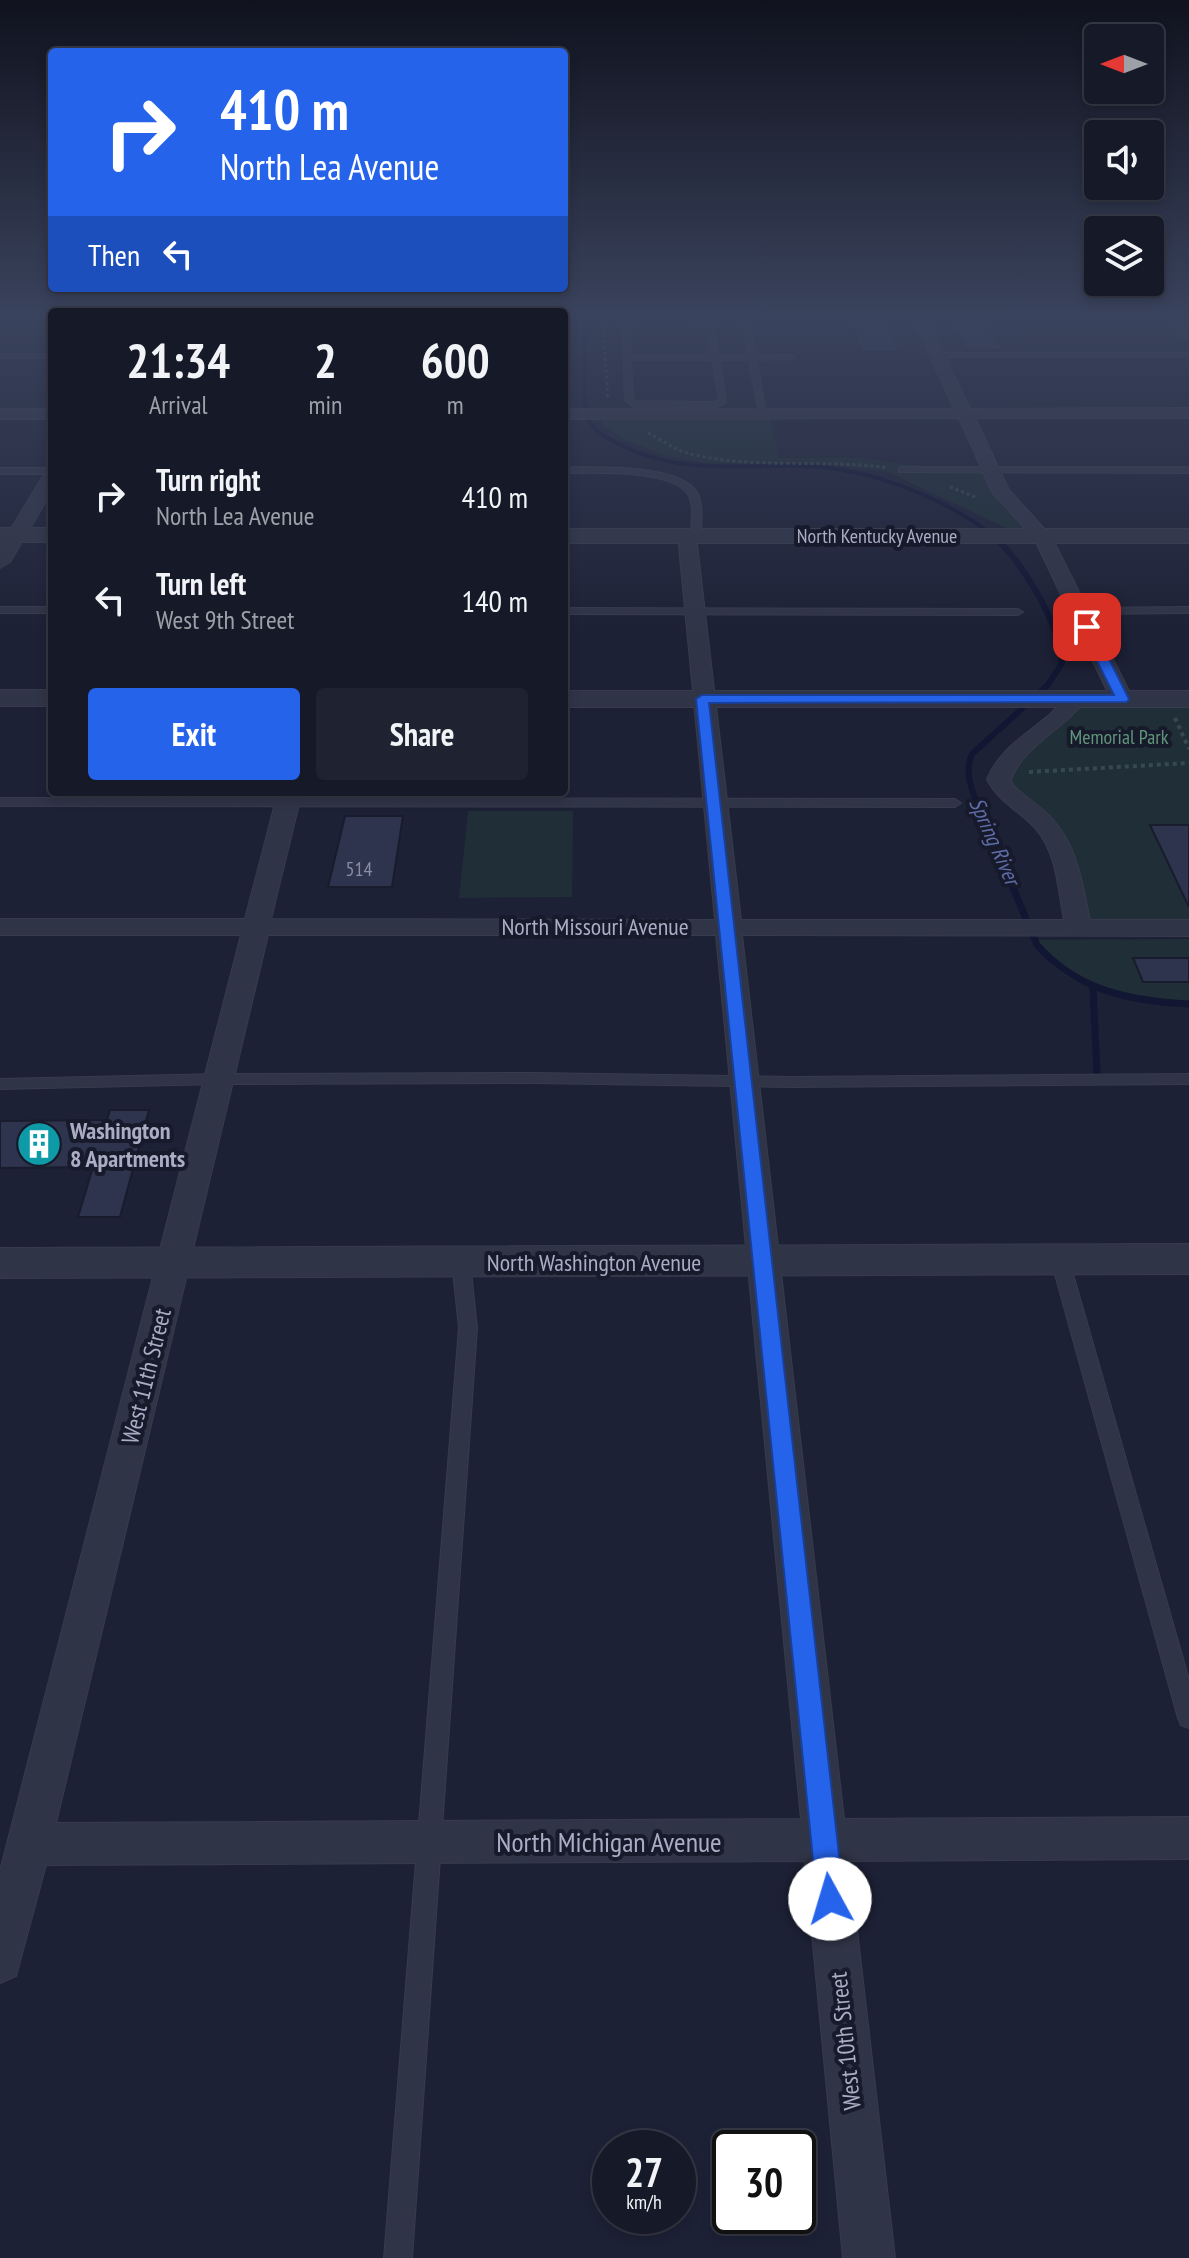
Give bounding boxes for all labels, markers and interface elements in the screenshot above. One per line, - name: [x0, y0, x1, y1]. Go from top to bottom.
- north arrow: [1084, 24, 1164, 104]
- map controls: [1084, 24, 1164, 296]
- text: 410 m: [220, 73, 349, 145]
- icon: right: [88, 80, 192, 184]
- button: sound: [1084, 120, 1164, 200]
- text: North Lea Avenue: [220, 143, 439, 190]
- button: layers: [1084, 216, 1164, 296]
- icon: left: [156, 232, 200, 276]
- text: Then: [88, 235, 140, 274]
- text: 21:34: [126, 329, 230, 391]
- text: 2: [314, 329, 337, 391]
- text: 600: [421, 329, 490, 391]
- text: Arrival: [149, 388, 208, 421]
- text: min: [308, 388, 342, 421]
- text: m: [447, 388, 464, 421]
- text: Turn right: [156, 460, 260, 499]
- icon: right: [88, 474, 132, 518]
- text: 410 m: [462, 477, 528, 516]
- text: North Lea Avenue: [156, 499, 314, 532]
- street label: North Kentucky Avenue: [797, 523, 957, 549]
- text: Turn left: [156, 564, 246, 603]
- icon: left: [88, 578, 132, 622]
- text: 140 m: [462, 581, 528, 620]
- pin: [1053, 593, 1121, 661]
- text: West 9th Street: [156, 603, 294, 636]
- icon: arrive: [1065, 605, 1109, 649]
- button: Exit: [88, 688, 300, 780]
- button: Share: [316, 688, 528, 780]
- park label: Memorial Park: [1069, 724, 1169, 750]
- water label: Spring River: [963, 793, 1028, 892]
- house number: 514: [346, 856, 373, 882]
- street label: North Missouri Avenue: [501, 911, 689, 942]
- place label: Washington 8 Apartments: [69, 1115, 185, 1174]
- building icon: Washington 8 Apartments: [15, 1120, 63, 1168]
- street label: North Washington Avenue: [487, 1247, 701, 1278]
- street label: West 11th Street: [114, 1305, 178, 1447]
- street label: North Michigan Avenue: [496, 1823, 722, 1860]
- position arrow: [788, 1857, 872, 1941]
- street label: West 10th Street: [822, 1970, 868, 2111]
- speed limit sign: 30: [712, 2130, 816, 2234]
- text: 27: [625, 2146, 663, 2198]
- text: km/h: [626, 2189, 662, 2215]

